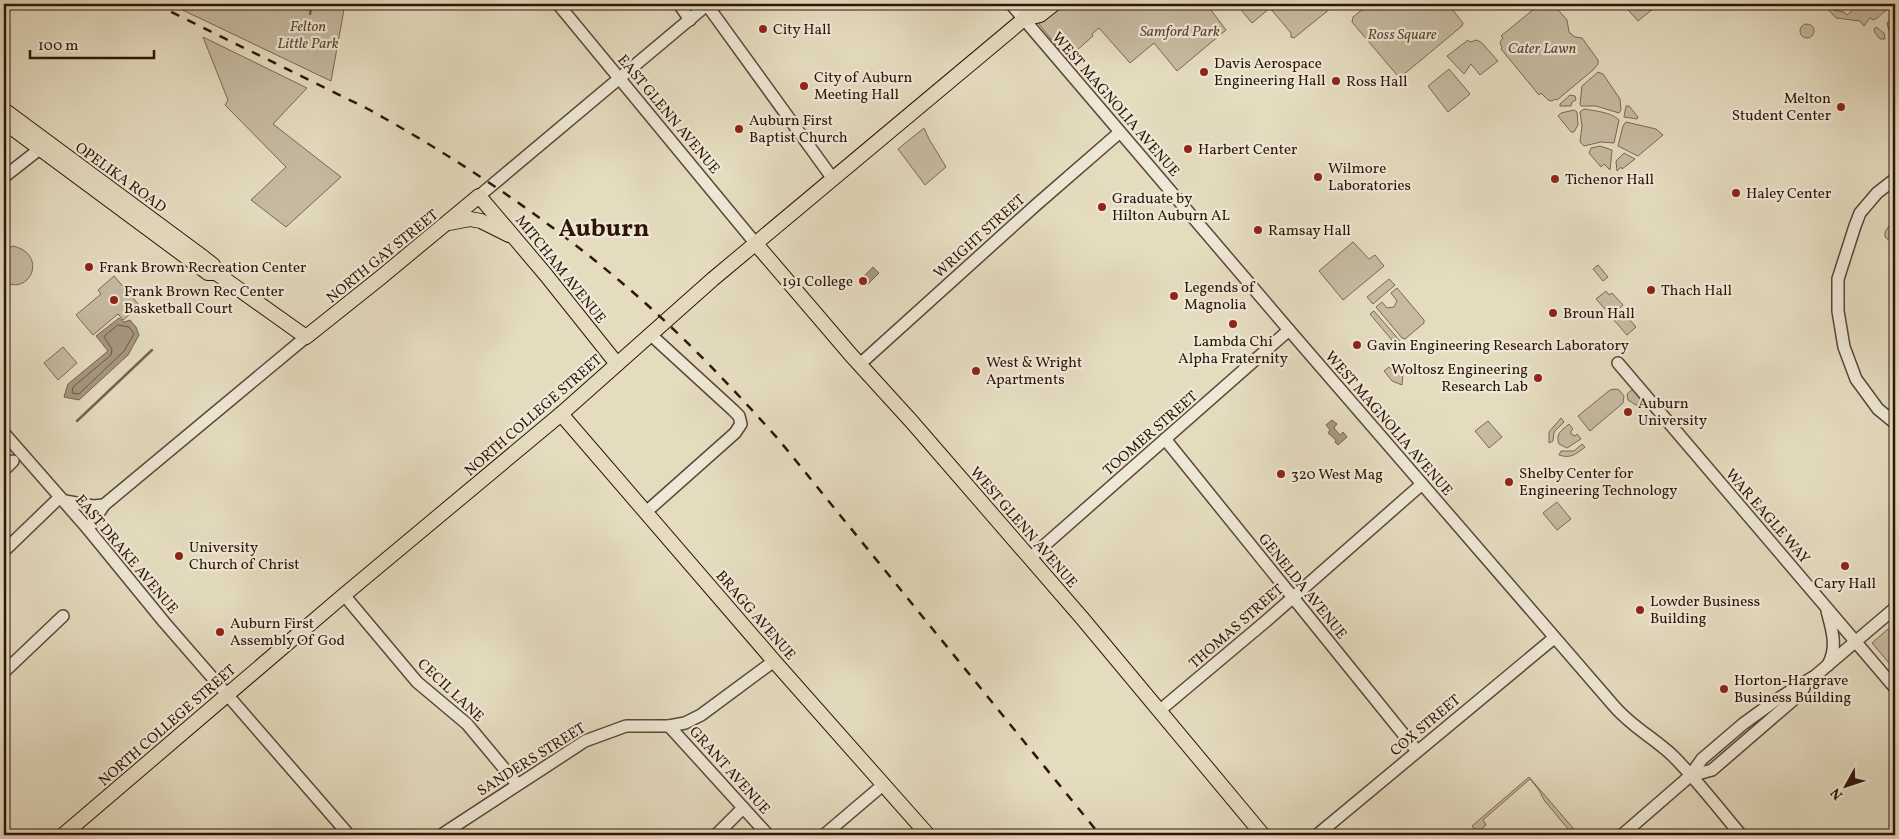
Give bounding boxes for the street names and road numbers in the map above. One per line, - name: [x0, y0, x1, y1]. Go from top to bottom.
- street label: WEST MAGNOLIA AVENUE: [1046, 28, 1184, 182]
- street label: EAST GLENN AVENUE: [612, 51, 724, 179]
- street label: OPELIKA ROAD: [70, 138, 170, 219]
- street label: WRIGHT STREET: [930, 190, 1031, 284]
- street label: NORTH GAY STREET: [322, 205, 444, 309]
- street label: MITCHAM AVENUE: [509, 211, 610, 329]
- street label: WEST MAGNOLIA AVENUE: [1319, 347, 1457, 501]
- street label: NORTH COLLEGE STREET: [461, 350, 607, 482]
- street label: TOOMER STREET: [1099, 387, 1203, 481]
- street label: WEST GLENN AVENUE: [964, 463, 1082, 593]
- street label: WAR EAGLE WAY: [1720, 465, 1814, 569]
- street label: EAST DRAKE AVENUE: [70, 491, 182, 619]
- street label: GENELDA AVENUE: [1253, 530, 1351, 644]
- street label: BRAGG AVENUE: [710, 567, 800, 665]
- street label: THOMAS STREET: [1185, 580, 1289, 674]
- street label: CECIL LANE: [412, 655, 488, 728]
- street label: NORTH COLLEGE STREET: [95, 660, 241, 792]
- street label: COX STREET: [1386, 690, 1466, 762]
- street label: SANDERS STREET: [474, 718, 590, 802]
- street label: GRANT AVENUE: [684, 722, 774, 820]

